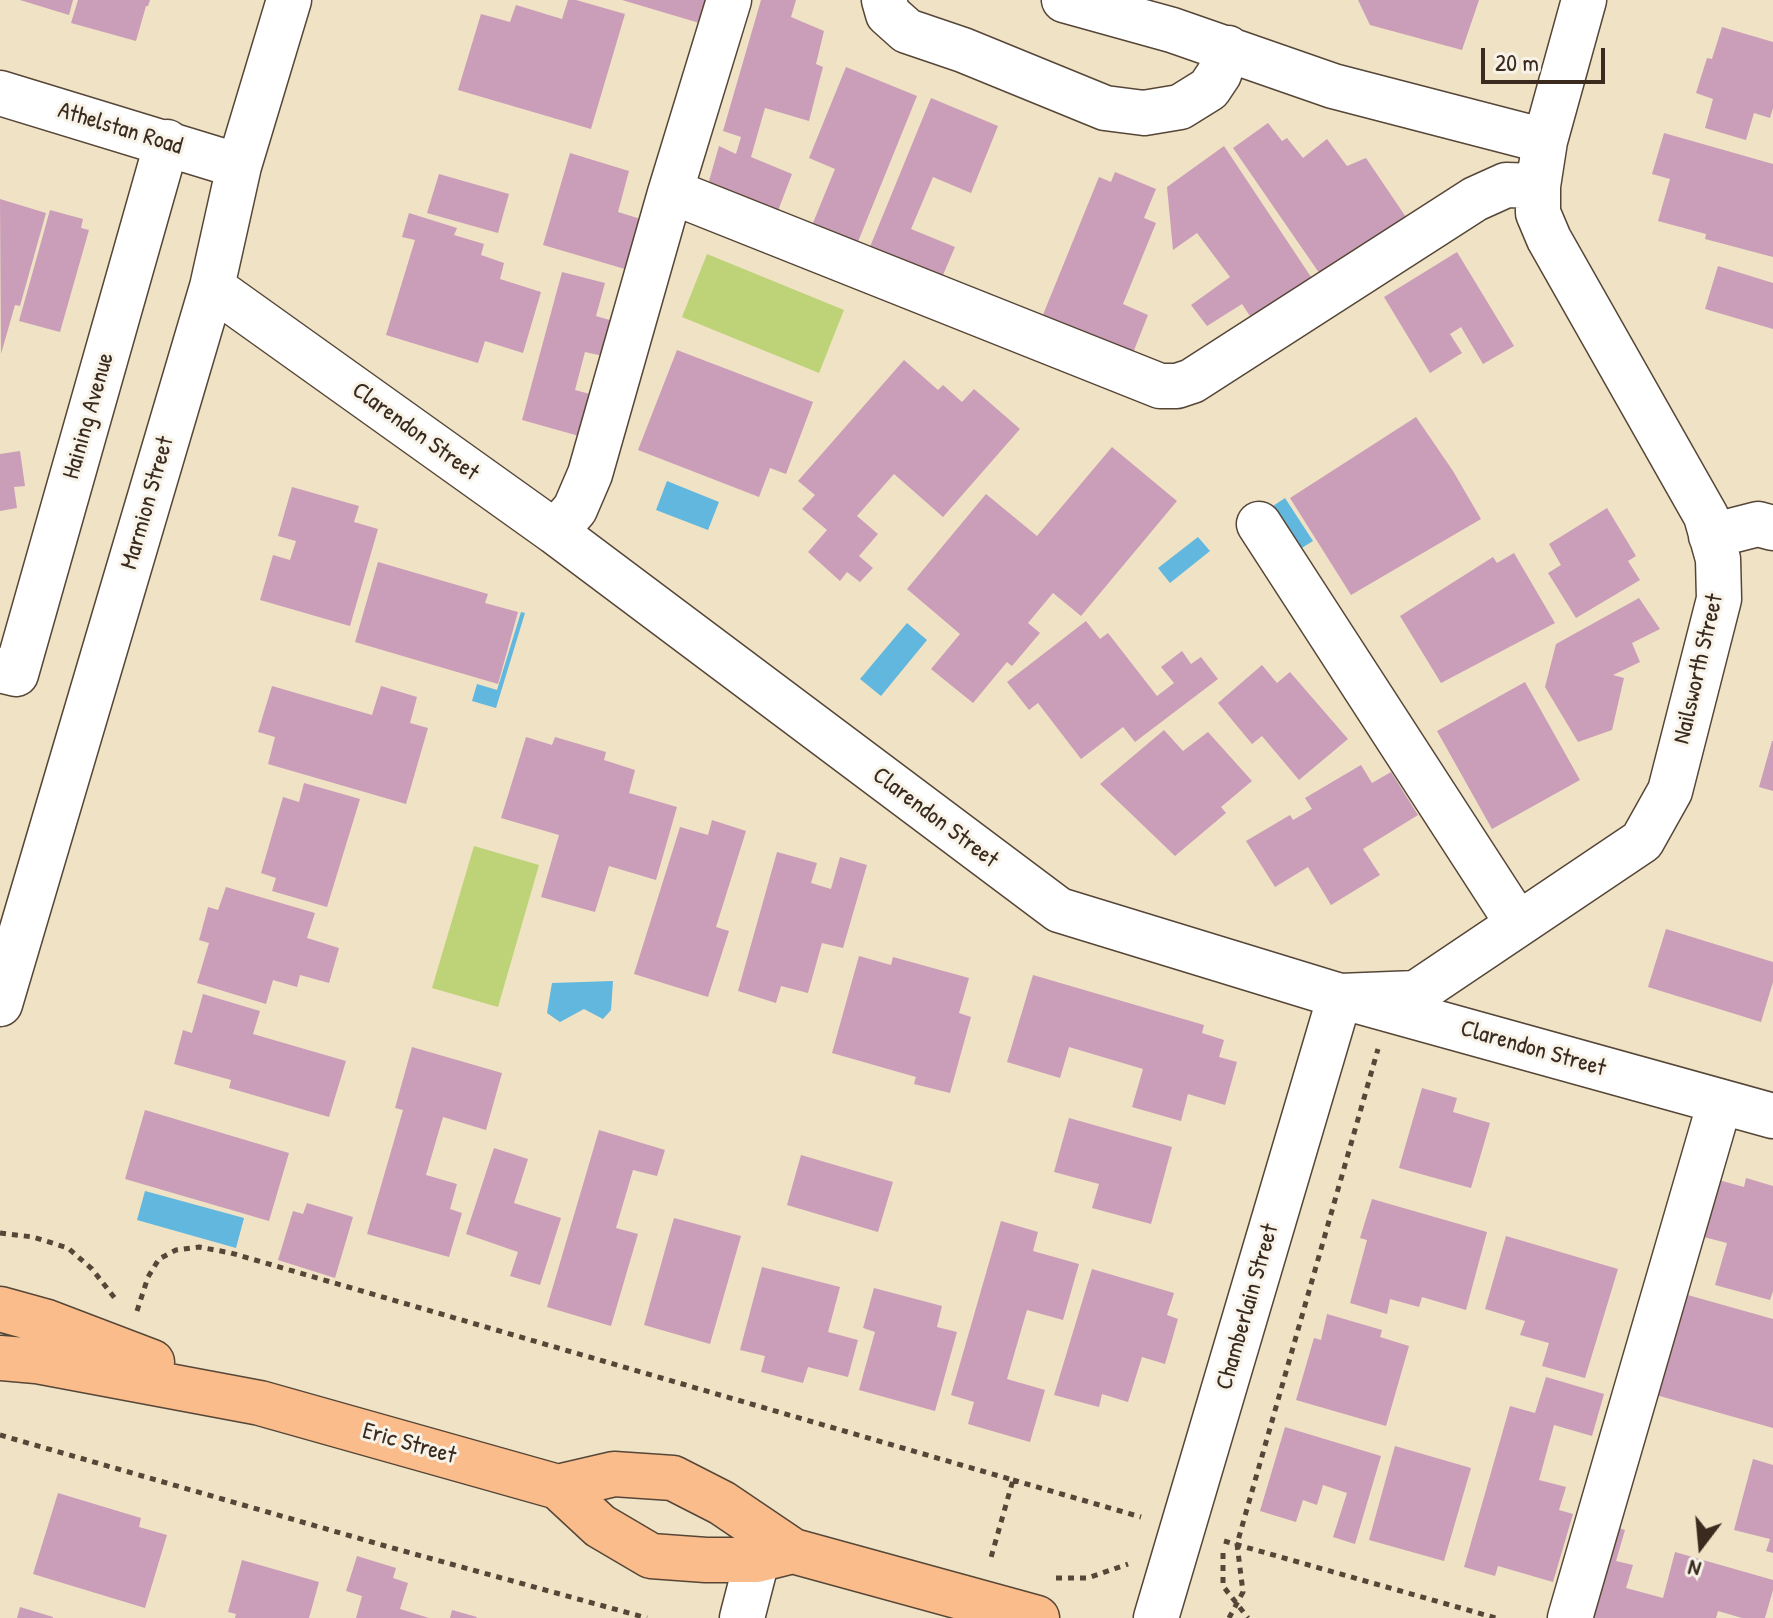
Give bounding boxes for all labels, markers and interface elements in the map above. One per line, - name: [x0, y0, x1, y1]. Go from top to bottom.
- scale bar: [1485, 32, 1609, 82]
- text: 20 m: [1495, 46, 1539, 78]
- street label: Athelstan Road: [54, 96, 186, 162]
- street label: Haining Avenue: [57, 349, 121, 483]
- street label: Clarendon Street: [346, 376, 484, 488]
- street label: Marmion Street: [115, 433, 181, 573]
- street label: Nailsworth Street: [1668, 591, 1730, 747]
- street label: Clarendon Street: [866, 761, 1004, 875]
- street label: Clarendon Street: [1457, 1015, 1609, 1083]
- street label: Chamberlain Street: [1211, 1221, 1285, 1393]
- street label: Eric Street: [359, 1417, 459, 1471]
- north arrow: [1661, 1506, 1741, 1586]
- text: N: [1685, 1553, 1704, 1585]

